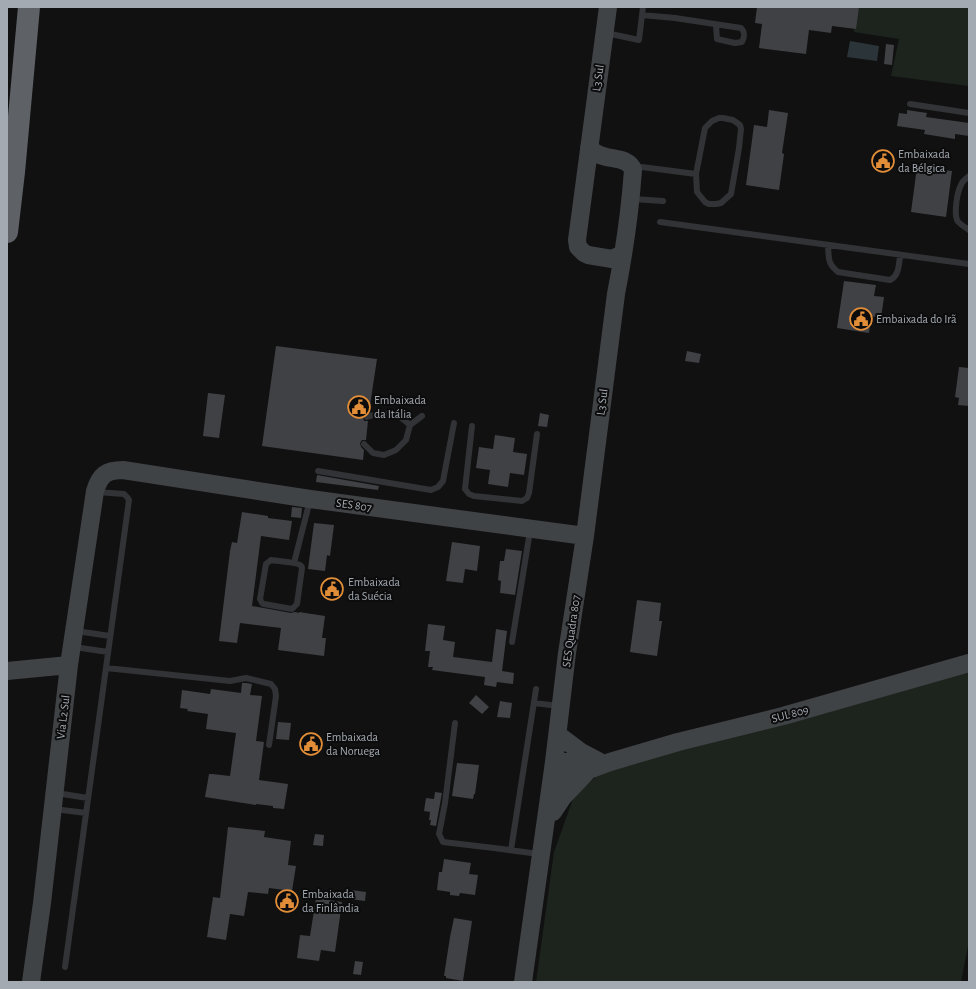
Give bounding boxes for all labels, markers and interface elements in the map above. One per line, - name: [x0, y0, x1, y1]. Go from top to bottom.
- street label: L3 Sul: [590, 64, 606, 92]
- public building icon: Embaixada da Bélgica: [870, 148, 896, 174]
- place label: Embaixada da Bélgica: [898, 148, 951, 174]
- public building icon: Embaixada do Irã: [848, 306, 874, 332]
- place label: Embaixada do Irã: [876, 313, 957, 325]
- street label: L3 Sul: [594, 388, 610, 416]
- public building icon: Embaixada da Itália: [346, 394, 372, 420]
- place label: Embaixada da Itália: [374, 394, 427, 420]
- street label: SES 807: [335, 497, 373, 513]
- public building icon: Embaixada da Suécia: [319, 576, 345, 602]
- place label: Embaixada da Suécia: [348, 576, 401, 602]
- street label: SES Quadra 807: [560, 594, 583, 668]
- street label: Via L2 Sul: [54, 694, 72, 740]
- street label: SUL 809: [770, 703, 810, 725]
- public building icon: Embaixada da Noruega: [298, 731, 324, 757]
- place label: Embaixada da Noruega: [326, 731, 381, 757]
- public building icon: Embaixada da Finlândia: [274, 888, 300, 914]
- place label: Embaixada da Finlândia: [302, 888, 360, 914]

